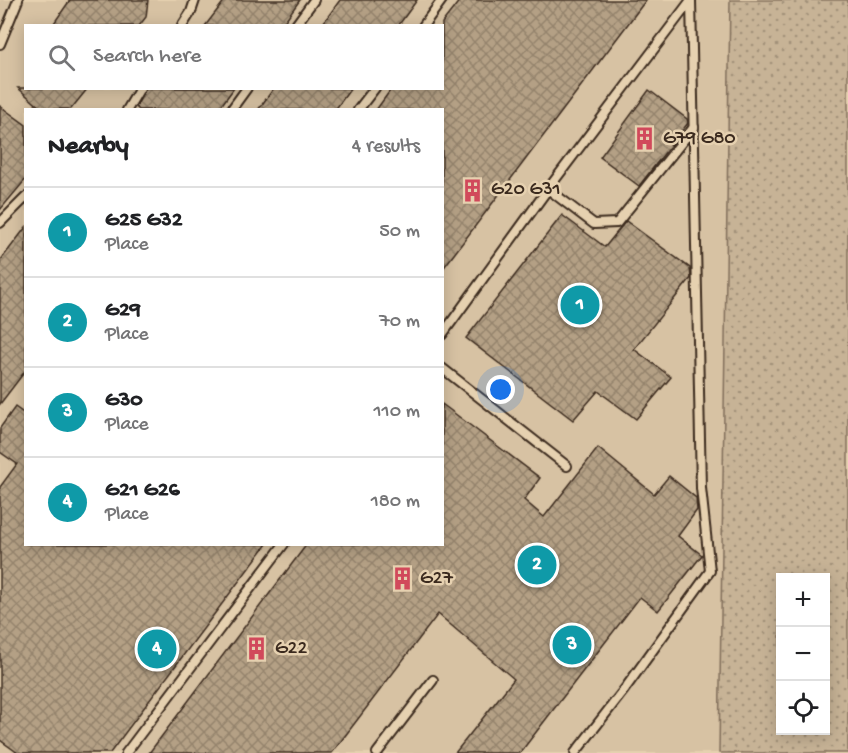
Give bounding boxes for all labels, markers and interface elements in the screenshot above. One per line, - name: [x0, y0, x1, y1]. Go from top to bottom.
- search box: [24, 24, 444, 90]
- icon: search: [45, 41, 78, 74]
- text: Search here: [93, 44, 201, 70]
- building icon: G79 G80: [632, 126, 658, 152]
- place label: G79 G80: [663, 128, 736, 151]
- text: Nearby: [48, 132, 129, 163]
- text: 4 results: [352, 136, 420, 159]
- building icon: G20 G31: [460, 177, 486, 203]
- place label: G20 G31: [491, 179, 561, 202]
- text: G25 G32: [105, 208, 183, 234]
- text: 1: [63, 221, 72, 244]
- text: 50 m: [379, 221, 420, 244]
- text: Place: [105, 234, 149, 257]
- pin: 1: [560, 282, 600, 328]
- text: G29: [105, 298, 141, 324]
- text: 2: [63, 311, 72, 334]
- text: 70 m: [379, 311, 420, 334]
- text: Place: [105, 324, 149, 347]
- your location: [486, 375, 515, 404]
- text: G30: [105, 388, 143, 414]
- text: 3: [62, 401, 73, 424]
- text: 110 m: [374, 401, 420, 424]
- text: Place: [105, 414, 149, 437]
- text: G21 G26: [105, 478, 180, 504]
- text: 4: [63, 491, 72, 514]
- text: 180 m: [371, 491, 420, 514]
- text: Place: [105, 504, 149, 527]
- pin: 2: [518, 542, 556, 588]
- building icon: G27: [389, 566, 415, 592]
- place label: G27: [420, 568, 453, 591]
- map controls: [776, 573, 830, 735]
- button: +: [776, 573, 830, 627]
- pin: 3: [552, 622, 592, 668]
- pin: 4: [138, 626, 176, 672]
- button: −: [776, 627, 830, 681]
- building icon: G22: [244, 636, 270, 662]
- place label: G22: [275, 638, 307, 661]
- button: locate: [776, 681, 830, 735]

